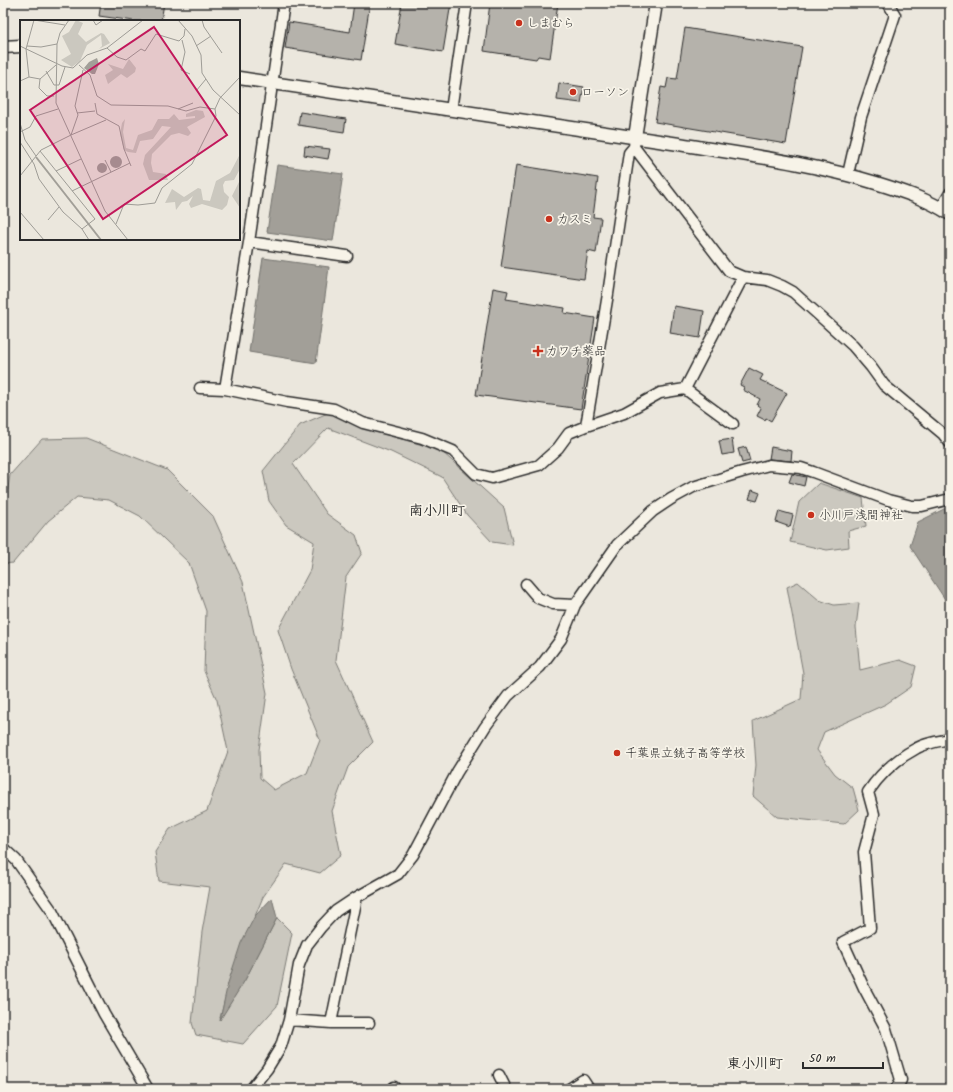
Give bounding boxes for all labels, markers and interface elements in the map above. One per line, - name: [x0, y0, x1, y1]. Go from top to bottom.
- place label: しまむら: [527, 14, 575, 33]
- marker: しまむら: [514, 18, 524, 28]
- inset map: [20, 20, 240, 240]
- place label: ローソン: [581, 83, 629, 102]
- marker: ローソン: [568, 87, 578, 97]
- place label: カスミ: [557, 210, 593, 229]
- marker: カスミ: [544, 214, 554, 224]
- place label: カワチ薬品: [546, 342, 606, 361]
- marker: カワチ薬品: [533, 346, 543, 356]
- district label: 南小川町: [409, 500, 465, 522]
- place label: 小川戸浅間神社: [819, 506, 903, 525]
- marker: 小川戸浅間神社: [806, 510, 816, 520]
- place label: 千葉県立銚子高等学校: [625, 744, 745, 763]
- marker: 千葉県立銚子高等学校: [612, 748, 622, 758]
- scale bar: [803, 1044, 883, 1070]
- text: 50 m: [809, 1049, 836, 1068]
- district label: 東小川町: [727, 1053, 783, 1075]

